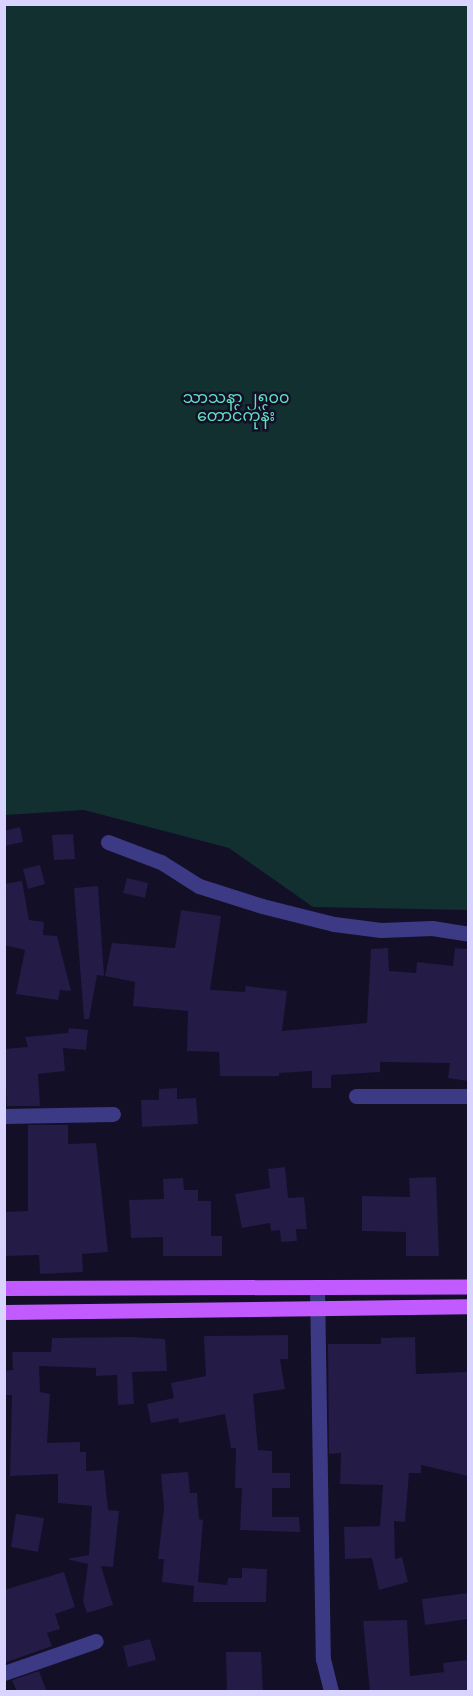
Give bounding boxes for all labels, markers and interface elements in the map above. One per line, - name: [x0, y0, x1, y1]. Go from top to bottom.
- park label: သာသနာ ၂၅၀၀ တောင်ကုန်း: [183, 388, 289, 426]

